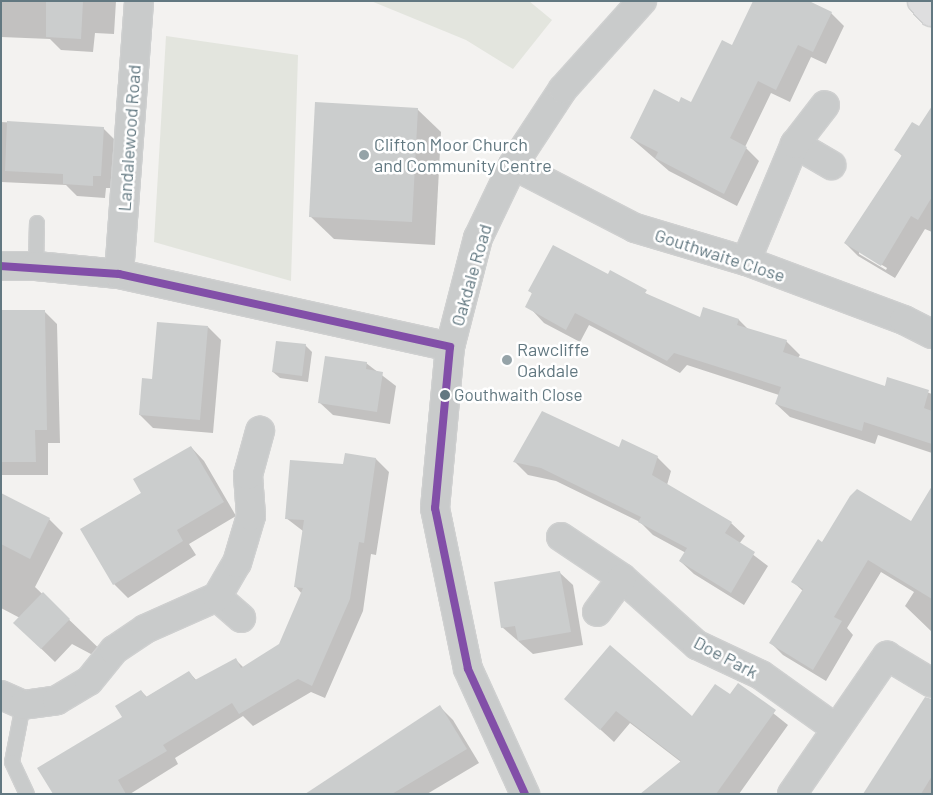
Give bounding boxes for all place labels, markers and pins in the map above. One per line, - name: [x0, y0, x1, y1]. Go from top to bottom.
- place label: Clifton Moor Church and Community Centre: [374, 134, 552, 176]
- marker: Clifton Moor Church and Community Centre: [358, 149, 370, 161]
- place label: Rawcliffe Oakdale: [517, 339, 589, 382]
- marker: Rawcliffe Oakdale: [501, 354, 513, 366]
- place label: Gouthwaith Close: [454, 385, 583, 405]
- marker: Gouthwaith Close: [440, 390, 450, 400]

